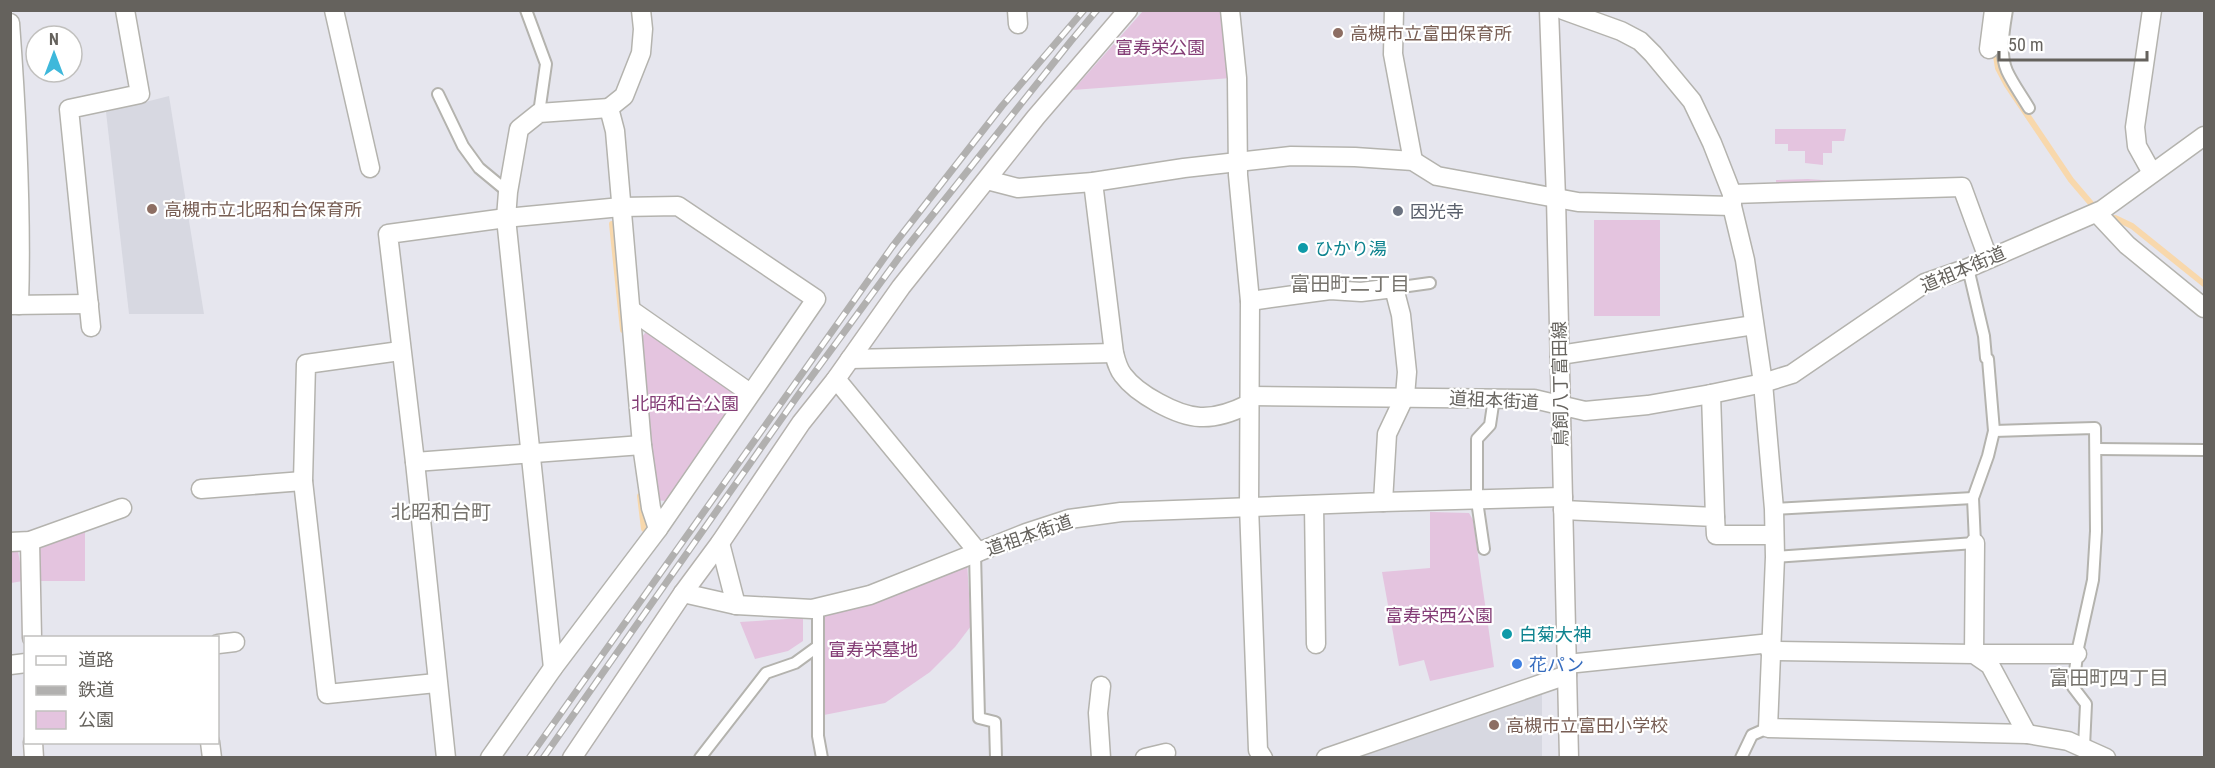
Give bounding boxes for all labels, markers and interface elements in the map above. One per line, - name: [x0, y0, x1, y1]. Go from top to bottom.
- place label: 高槻市立富田保育所: [1350, 23, 1512, 44]
- north arrow: [24, 24, 84, 84]
- scale bar: [1999, 24, 2148, 62]
- marker: 高槻市立富田保育所: [1331, 26, 1345, 40]
- text: N: [49, 30, 59, 49]
- text: 50 m: [2008, 34, 2043, 55]
- park label: 富寿栄公園: [1115, 37, 1205, 58]
- place label: 高槻市立北昭和台保育所: [164, 199, 362, 220]
- place label: 因光寺: [1410, 201, 1464, 222]
- marker: 高槻市立北昭和台保育所: [145, 202, 159, 216]
- marker: 因光寺: [1391, 204, 1405, 218]
- place label: ひかり湯: [1315, 238, 1387, 259]
- marker: ひかり湯: [1296, 241, 1310, 255]
- street label: 道祖本街道: [1917, 242, 2009, 296]
- district label: 富田町二丁目: [1290, 272, 1410, 296]
- street label: 鳥飼八丁富田線: [1548, 321, 1572, 447]
- street label: 道祖本街道: [1449, 387, 1539, 413]
- park label: 北昭和台公園: [631, 393, 739, 414]
- district label: 北昭和台町: [391, 500, 491, 524]
- street label: 道祖本街道: [983, 510, 1075, 560]
- park label: 富寿栄西公園: [1385, 605, 1493, 626]
- place label: 白菊大神: [1519, 624, 1591, 645]
- marker: 白菊大神: [1500, 627, 1514, 641]
- legend: [24, 636, 219, 744]
- park label: 富寿栄墓地: [828, 639, 918, 660]
- text: 道路: [78, 649, 114, 670]
- place label: 花パン: [1529, 654, 1584, 675]
- marker: 花パン: [1510, 657, 1524, 671]
- district label: 富田町四丁目: [2049, 666, 2169, 690]
- text: 鉄道: [78, 679, 114, 700]
- text: 公園: [78, 709, 114, 730]
- place label: 高槻市立富田小学校: [1506, 715, 1668, 736]
- marker: 高槻市立富田小学校: [1487, 718, 1501, 732]

